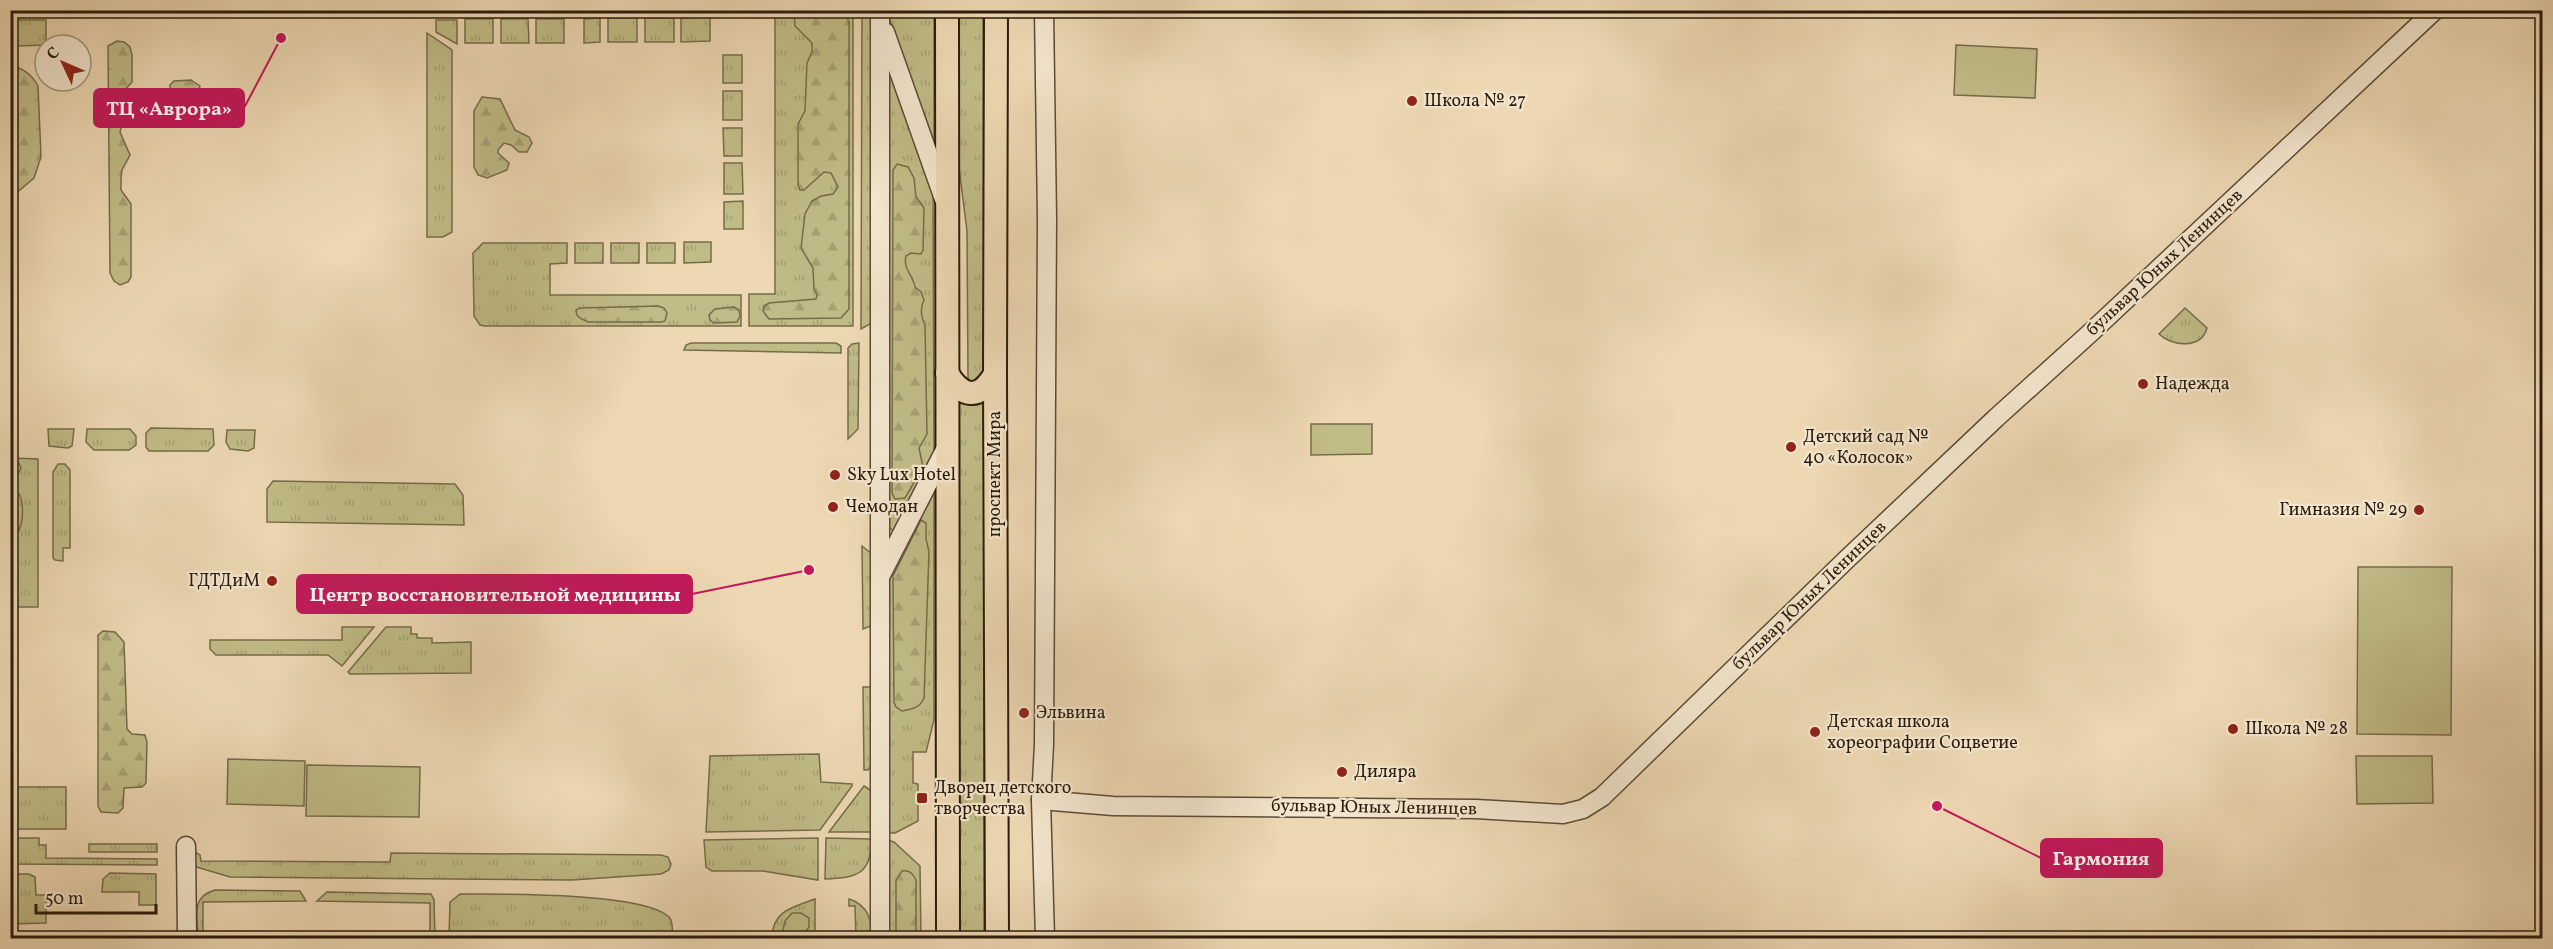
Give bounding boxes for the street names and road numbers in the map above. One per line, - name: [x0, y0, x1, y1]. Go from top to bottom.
- street label: бульвар Юных Ленинцев: [2081, 184, 2249, 342]
- street label: проспект Мира: [983, 411, 1008, 537]
- street label: бульвар Юных Ленинцев: [1727, 516, 1893, 676]
- street label: бульвар Юных Ленинцев: [1271, 794, 1477, 822]

